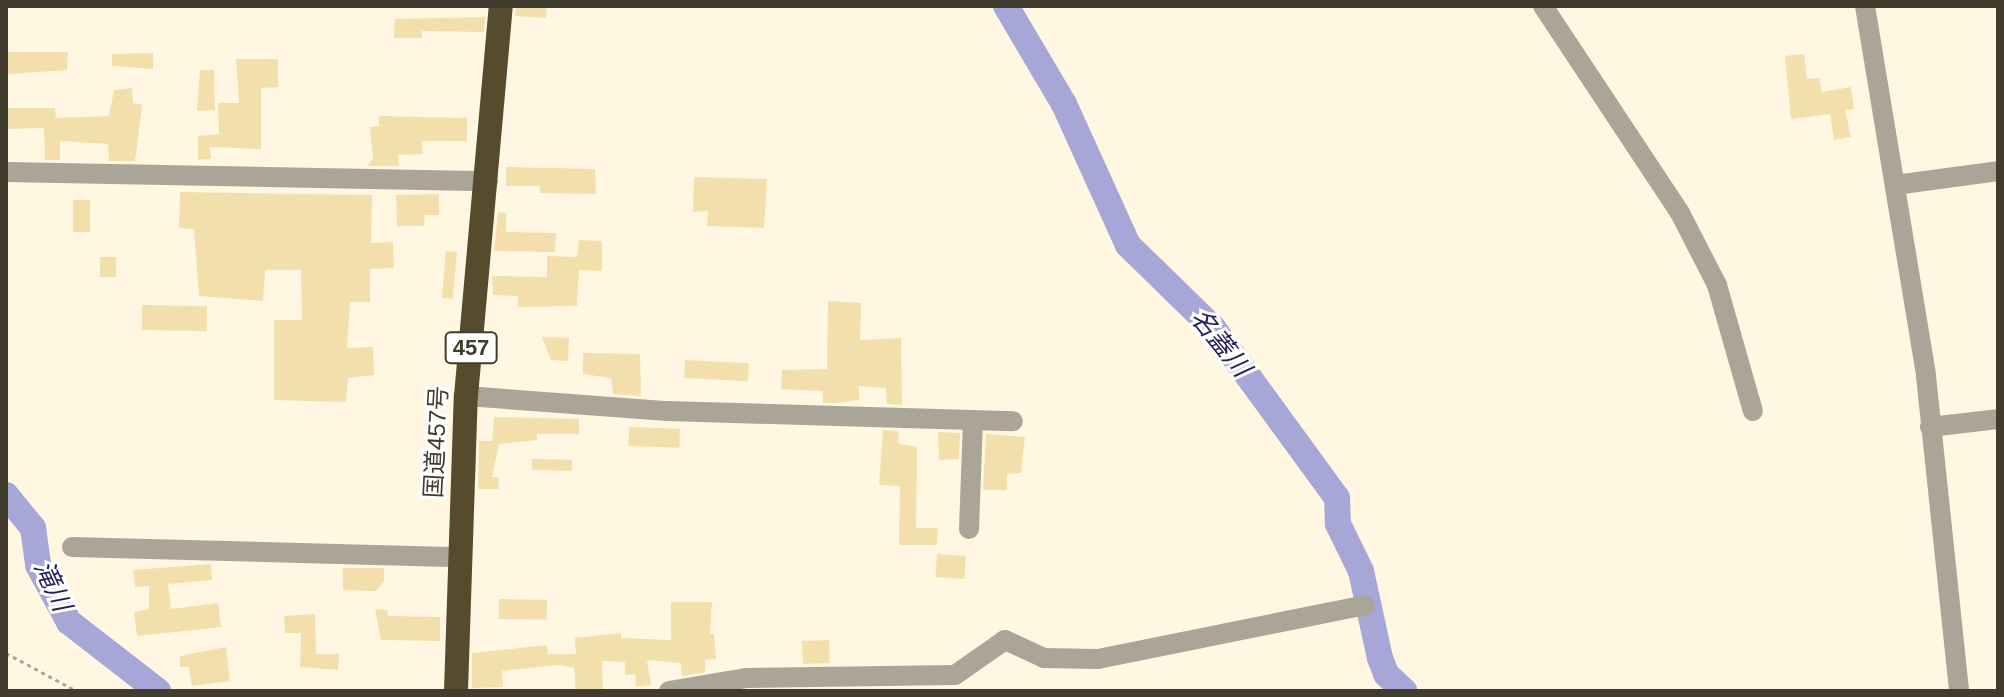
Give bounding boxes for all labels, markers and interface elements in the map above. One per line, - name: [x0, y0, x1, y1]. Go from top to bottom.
- water label: 名蓋川: [1183, 303, 1257, 383]
- road number: 457: [443, 330, 499, 366]
- street label: 国道457号: [419, 385, 453, 499]
- water label: 滝川: [27, 556, 77, 616]

